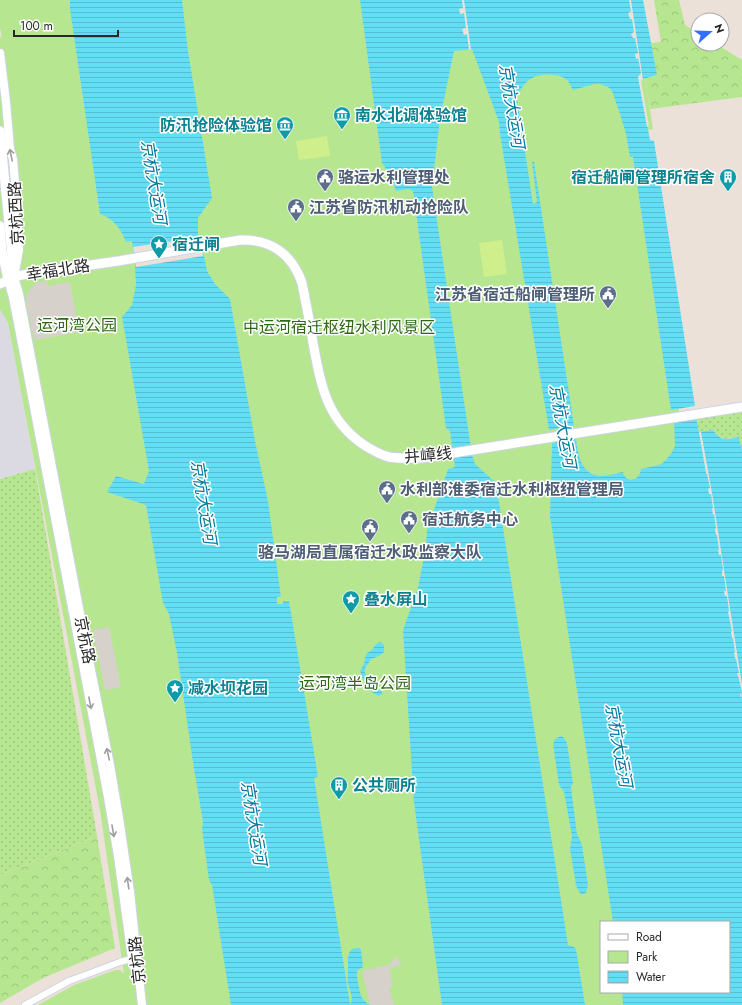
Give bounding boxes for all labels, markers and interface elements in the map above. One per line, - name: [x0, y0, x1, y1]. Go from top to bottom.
- scale bar: [14, 12, 118, 38]
- north arrow: [690, 12, 730, 52]
- text: 100 m: [20, 17, 53, 35]
- text: N: [710, 22, 728, 35]
- water label: 京杭大运河: [493, 62, 531, 153]
- place label: 南水北调体验馆: [355, 104, 467, 127]
- museum icon: 南水北调体验馆: [332, 105, 352, 130]
- place label: 防汛抢险体验馆: [160, 114, 272, 137]
- museum icon: 防汛抢险体验馆: [275, 115, 295, 140]
- water label: 京杭大运河: [135, 138, 173, 229]
- one-way arrow: [7, 149, 15, 162]
- place label: 骆运水利管理处: [338, 166, 450, 189]
- place label: 宿迁船闸管理所宿舍: [571, 166, 715, 189]
- public building icon: 骆运水利管理处: [315, 167, 335, 192]
- building icon: 宿迁船闸管理所宿舍: [718, 167, 738, 192]
- street label: 京杭西路: [3, 180, 29, 246]
- place label: 江苏省防汛机动抢险队: [309, 196, 469, 219]
- public building icon: 江苏省防汛机动抢险队: [286, 197, 306, 222]
- place label: 宿迁闸: [172, 233, 220, 256]
- place icon: 宿迁闸: [149, 234, 169, 259]
- street label: 幸福北路: [25, 254, 91, 286]
- place label: 江苏省宿迁船闸管理所: [435, 283, 595, 306]
- public building icon: 江苏省宿迁船闸管理所: [598, 284, 618, 309]
- park label: 运河湾公园: [37, 314, 117, 337]
- park label: 中运河宿迁枢纽水利风景区: [243, 316, 435, 339]
- water label: 京杭大运河: [544, 382, 583, 473]
- street label: 井嶂线: [403, 441, 453, 469]
- water label: 京杭大运河: [185, 458, 223, 549]
- place label: 水利部淮委宿迁水利枢纽管理局: [400, 478, 624, 501]
- public building icon: 水利部淮委宿迁水利枢纽管理局: [377, 479, 397, 504]
- place label: 宿迁航务中心: [422, 508, 518, 531]
- public building icon: 宿迁航务中心: [399, 509, 419, 534]
- public building icon: 骆马湖局直属宿迁水政监察大队: [360, 517, 380, 542]
- place label: 骆马湖局直属宿迁水政监察大队: [258, 541, 482, 564]
- place label: 叠水屏山: [364, 588, 428, 611]
- place icon: 叠水屏山: [341, 589, 361, 614]
- street label: 京杭路: [69, 614, 101, 666]
- park label: 运河湾半岛公园: [299, 672, 411, 695]
- place label: 减水坝花园: [188, 677, 268, 700]
- place icon: 减水坝花园: [165, 678, 185, 703]
- one-way arrow: [86, 696, 94, 709]
- water label: 京杭大运河: [600, 701, 639, 792]
- one-way arrow: [104, 748, 112, 761]
- place label: 公共厕所: [352, 774, 416, 797]
- building icon: 公共厕所: [329, 775, 349, 800]
- water label: 京杭大运河: [235, 779, 273, 870]
- one-way arrow: [109, 824, 117, 837]
- one-way arrow: [124, 877, 132, 890]
- legend: [600, 921, 730, 993]
- text: Road: [636, 928, 662, 946]
- street label: 京杭路: [123, 935, 151, 985]
- text: Park: [636, 948, 658, 966]
- text: Water: [636, 968, 667, 986]

